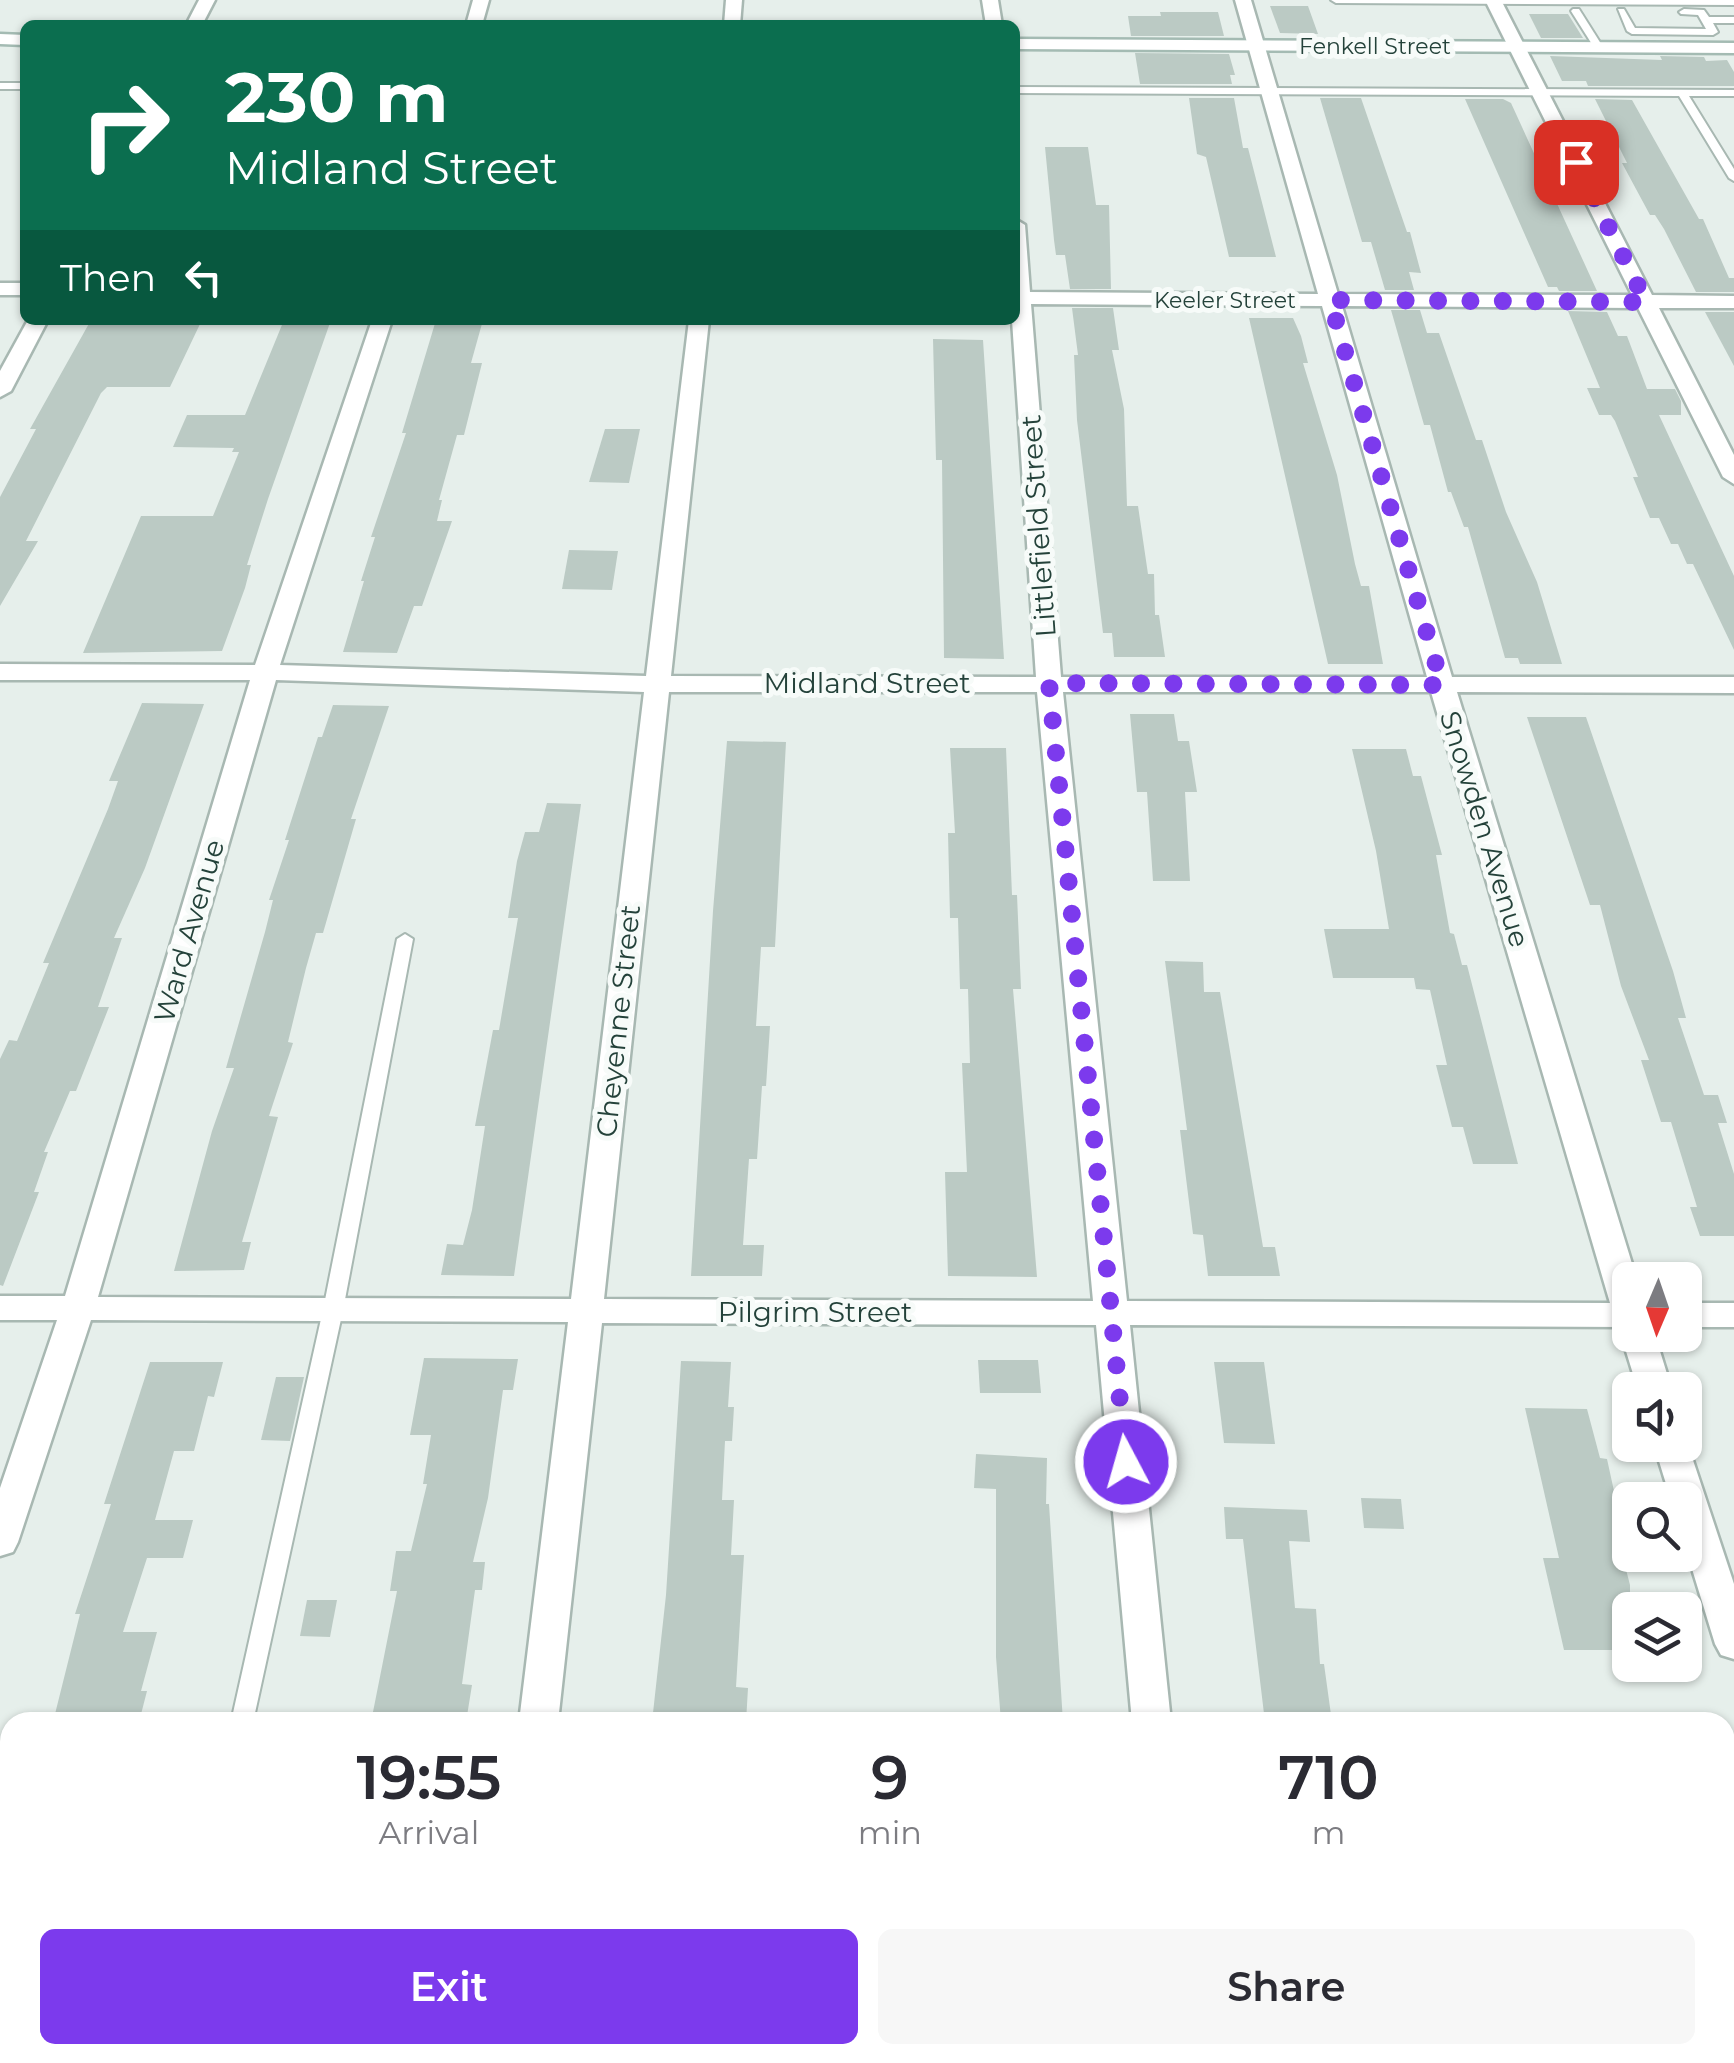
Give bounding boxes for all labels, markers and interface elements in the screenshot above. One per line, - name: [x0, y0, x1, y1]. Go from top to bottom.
- street label: Fenkell Street: [1299, 33, 1451, 60]
- text: 230 m: [225, 54, 449, 140]
- icon: right: [60, 60, 190, 190]
- pin: [1534, 120, 1619, 205]
- icon: arrive: [1549, 135, 1604, 190]
- text: Midland Street: [225, 140, 558, 195]
- icon: left: [176, 250, 231, 305]
- text: Then: [60, 254, 156, 301]
- street label: Keeler Street: [1154, 287, 1296, 314]
- street label: Littlefield Street: [1013, 414, 1063, 638]
- street label: Midland Street: [763, 666, 971, 700]
- street label: Snowden Avenue: [1433, 707, 1537, 951]
- street label: Ward Avenue: [147, 835, 231, 1027]
- street label: Cheyenne Street: [589, 903, 647, 1139]
- north arrow: [1612, 1262, 1702, 1352]
- map controls: [1612, 1262, 1702, 1682]
- street label: Pilgrim Street: [718, 1295, 912, 1329]
- button: sound: [1612, 1372, 1702, 1462]
- position arrow: [1074, 1410, 1178, 1514]
- button: search: [1612, 1482, 1702, 1572]
- button: layers: [1612, 1592, 1702, 1682]
- text: 19:55: [356, 1741, 501, 1814]
- text: 9: [871, 1741, 909, 1814]
- text: 710: [1278, 1741, 1379, 1814]
- text: Arrival: [378, 1813, 479, 1852]
- text: min: [858, 1813, 922, 1852]
- text: m: [1311, 1813, 1345, 1852]
- button: Exit: [40, 1929, 858, 2044]
- button: Share: [878, 1929, 1695, 2044]

